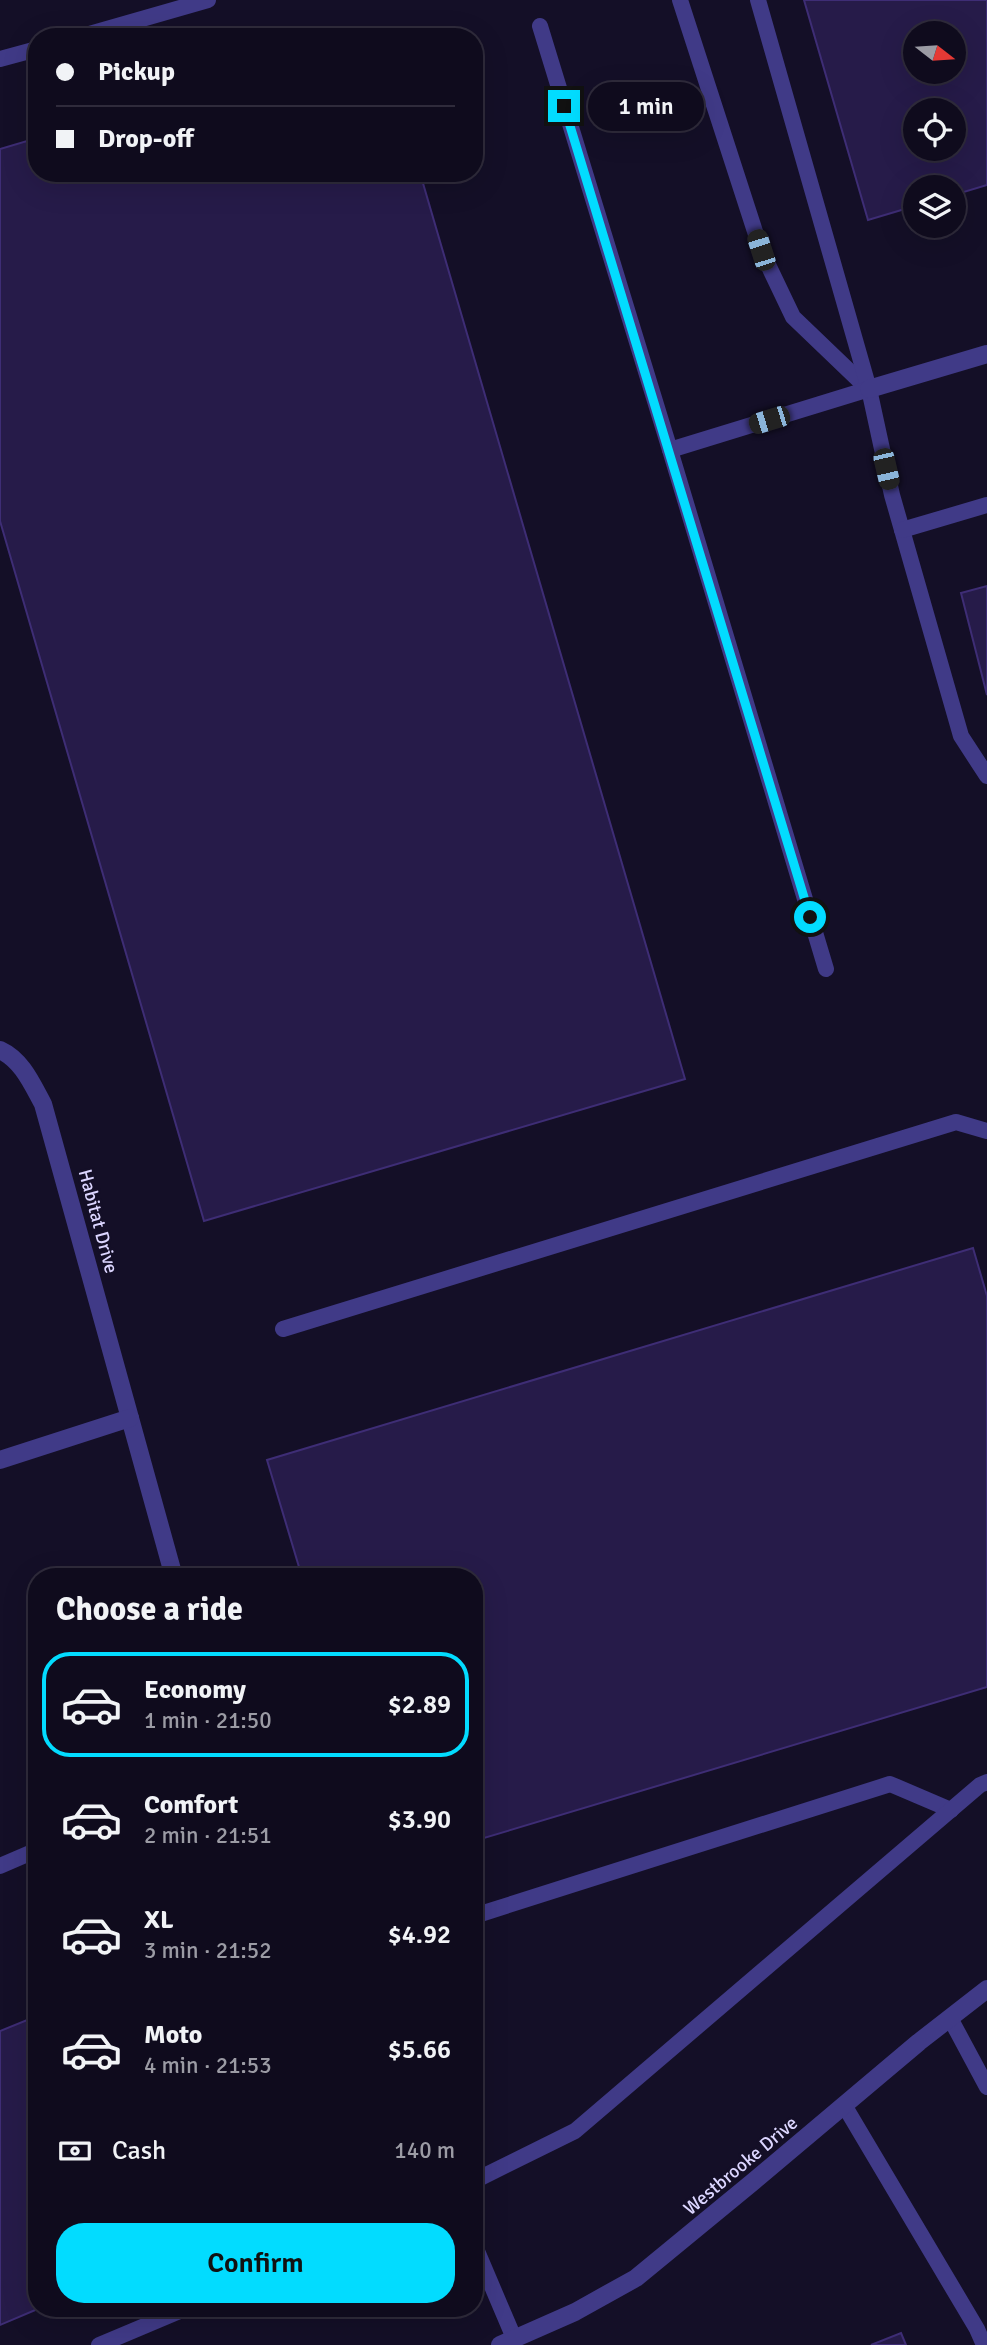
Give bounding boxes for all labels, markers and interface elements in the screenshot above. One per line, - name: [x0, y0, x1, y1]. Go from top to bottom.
- north arrow: [903, 21, 966, 84]
- map controls: [903, 21, 966, 238]
- text: Pickup: [98, 56, 175, 88]
- callout: 1 min: [588, 82, 704, 130]
- route end: [548, 90, 580, 122]
- text: 1 min: [618, 92, 674, 121]
- button: locate: [903, 98, 966, 161]
- text: Drop-off: [98, 123, 194, 155]
- button: layers: [903, 175, 966, 238]
- car: [745, 227, 778, 273]
- car: [746, 404, 793, 436]
- car: [872, 446, 901, 492]
- route start: [794, 901, 826, 933]
- street label: Habitat Drive: [73, 1167, 123, 1276]
- text: Choose a ride: [56, 1590, 243, 1629]
- icon: car: [60, 1673, 123, 1736]
- text: Economy: [144, 1674, 246, 1706]
- text: $2.89: [388, 1689, 451, 1721]
- text: 1 min · 21:50: [144, 1706, 272, 1735]
- icon: car: [60, 1788, 123, 1851]
- text: Comfort: [144, 1789, 238, 1821]
- text: $3.90: [388, 1804, 451, 1836]
- text: 2 min · 21:51: [144, 1821, 272, 1850]
- icon: car: [60, 1903, 123, 1966]
- text: XL: [144, 1904, 174, 1936]
- text: $4.92: [388, 1919, 451, 1951]
- text: 3 min · 21:52: [144, 1936, 272, 1965]
- icon: car: [60, 2018, 123, 2081]
- text: Moto: [144, 2019, 202, 2051]
- text: $5.66: [388, 2034, 451, 2066]
- text: 4 min · 21:53: [144, 2051, 272, 2080]
- street label: Westbrooke Drive: [679, 2111, 803, 2220]
- icon: cash: [56, 2132, 94, 2170]
- text: Cash: [112, 2135, 166, 2167]
- text: 140 m: [394, 2136, 455, 2165]
- button: Confirm: [56, 2223, 455, 2303]

